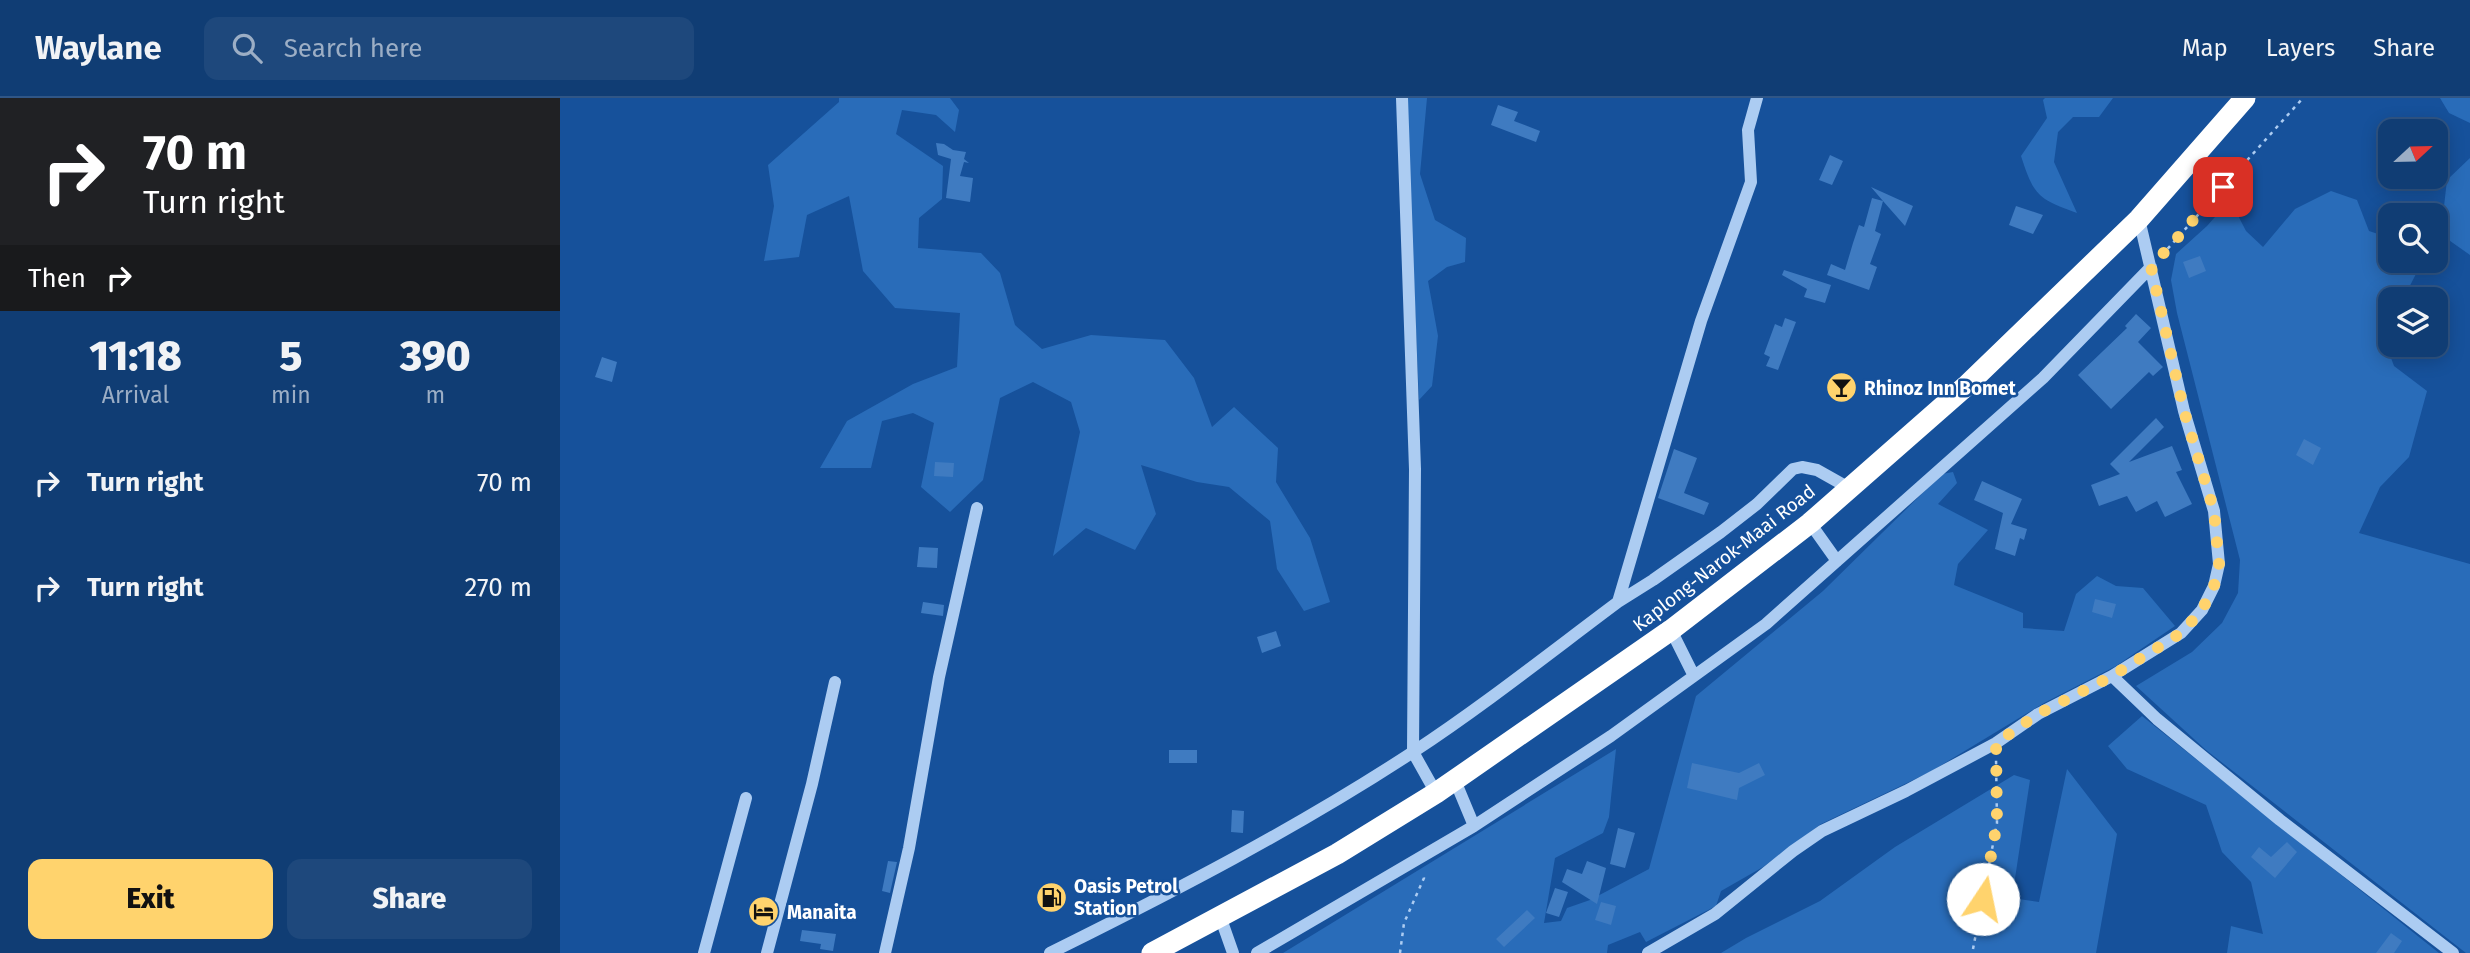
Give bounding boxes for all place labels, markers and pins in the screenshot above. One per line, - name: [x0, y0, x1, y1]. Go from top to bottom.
- pin: [2193, 157, 2253, 217]
- bar icon: Rhinoz Inn Bomet: [1824, 371, 1858, 405]
- place label: Rhinoz Inn Bomet: [1864, 377, 2017, 400]
- place label: Oasis Petrol Station: [1074, 875, 1178, 920]
- fuel station icon: Oasis Petrol Station: [1034, 880, 1068, 914]
- hotel icon: Manaita: [747, 895, 781, 929]
- place label: Manaita: [787, 901, 857, 924]

